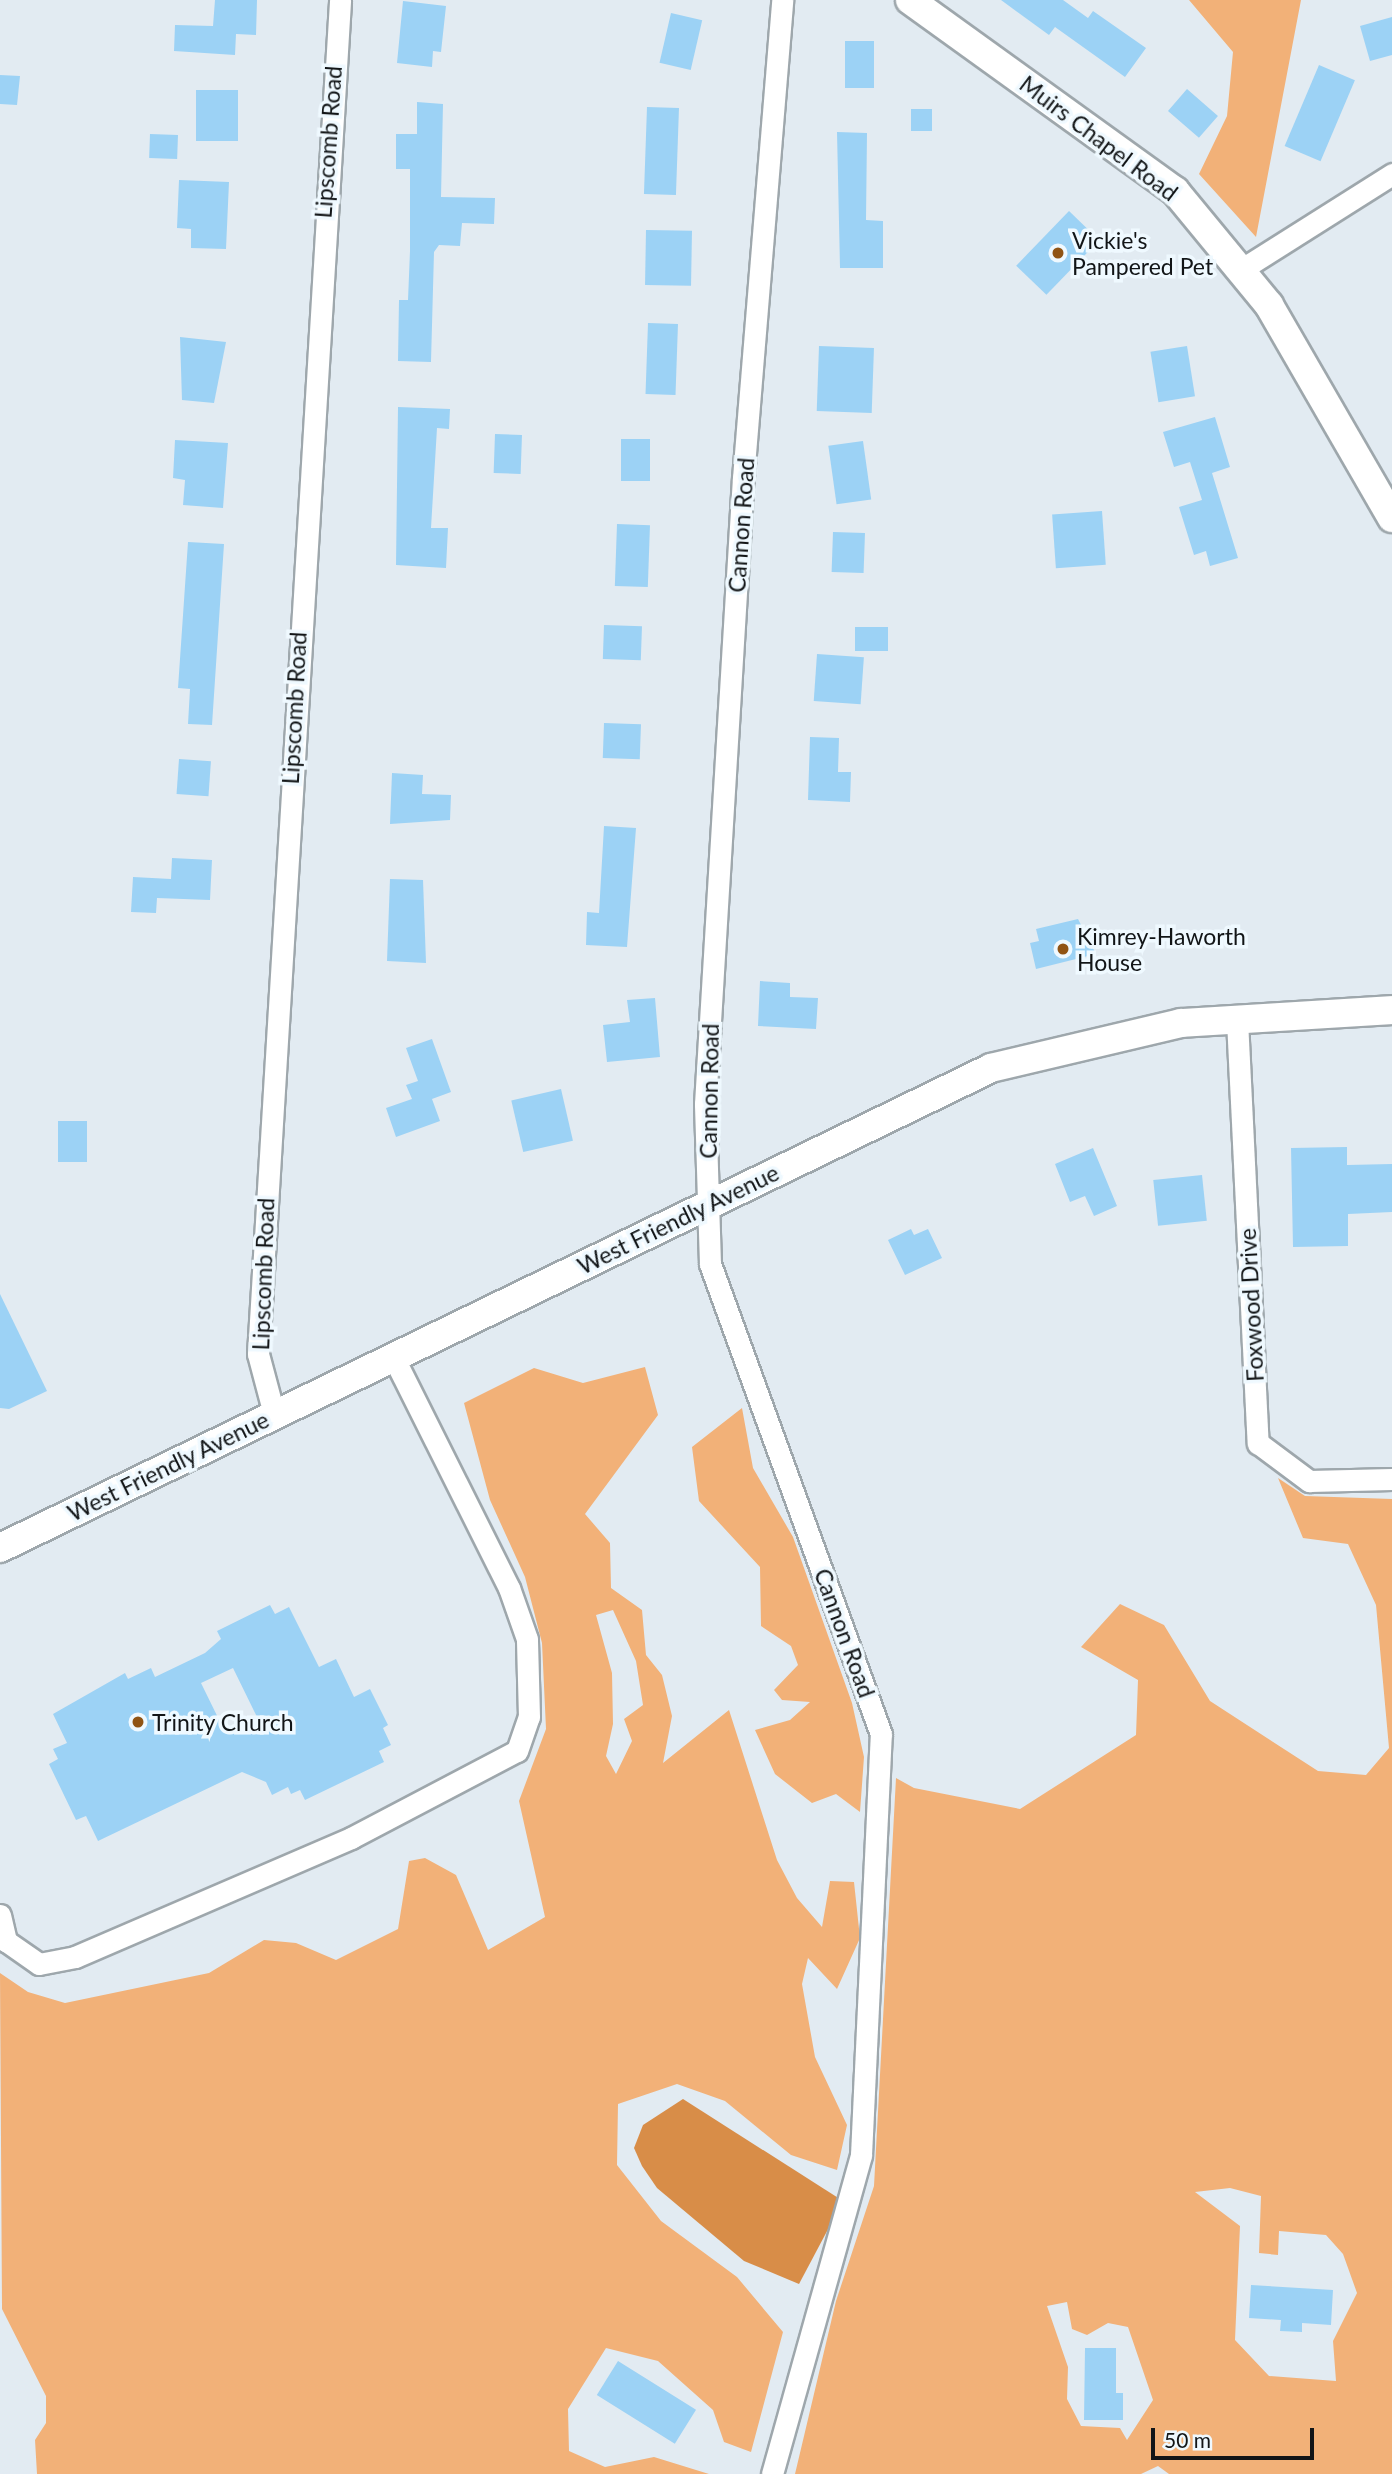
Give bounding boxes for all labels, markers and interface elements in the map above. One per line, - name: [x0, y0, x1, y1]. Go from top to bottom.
- street label: Lipscomb Road: [309, 65, 347, 219]
- street label: Muirs Chapel Road: [1015, 70, 1183, 206]
- place label: Vickie's Pampered Pet: [1072, 226, 1213, 280]
- marker: Vickie's Pampered Pet: [1050, 245, 1066, 261]
- street label: Cannon Road: [723, 457, 759, 593]
- street label: Lipscomb Road: [276, 631, 312, 785]
- place label: Kimrey-Haworth House: [1077, 922, 1246, 976]
- marker: Kimrey-Haworth House: [1055, 941, 1071, 957]
- street label: Cannon Road: [694, 1023, 724, 1159]
- street label: West Friendly Avenue: [572, 1158, 784, 1280]
- street label: Lipscomb Road: [247, 1197, 279, 1351]
- street label: Foxwood Drive: [1233, 1228, 1269, 1382]
- street label: West Friendly Avenue: [62, 1405, 274, 1527]
- street label: Cannon Road: [809, 1565, 881, 1701]
- place label: Trinity Church: [152, 1708, 294, 1736]
- marker: Trinity Church: [130, 1714, 146, 1730]
- scale bar: [1154, 2414, 1317, 2458]
- text: 50 m: [1164, 2427, 1211, 2452]

